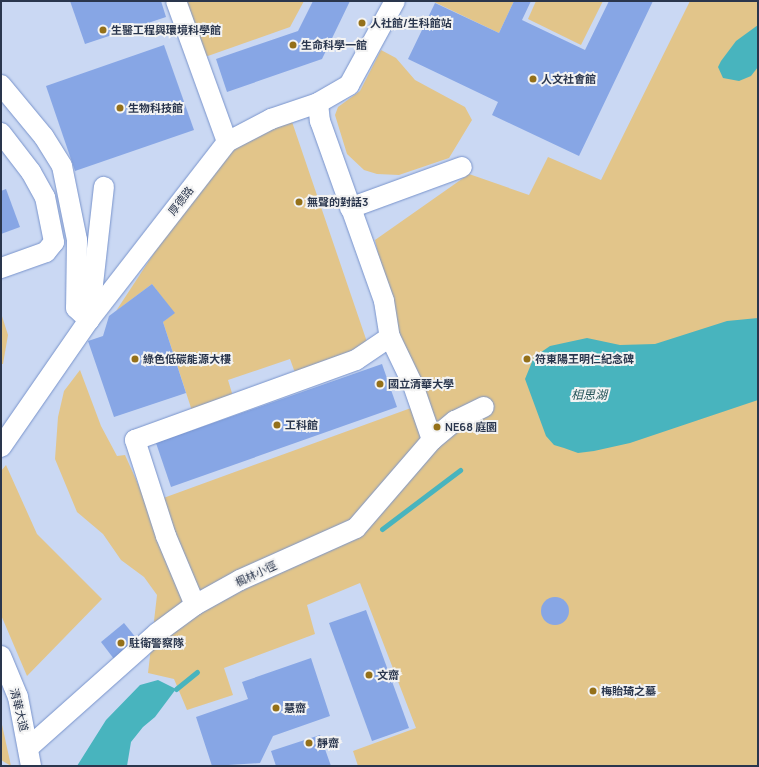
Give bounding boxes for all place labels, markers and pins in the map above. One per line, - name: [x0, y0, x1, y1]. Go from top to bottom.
- place label: 人社館/生科館站: [370, 16, 452, 30]
- marker: 人社館/生科館站: [357, 18, 367, 28]
- place label: 生醫工程與環境科學館: [111, 23, 221, 37]
- marker: 生醫工程與環境科學館: [98, 25, 108, 35]
- place label: 生命科學一館: [301, 38, 367, 52]
- marker: 生命科學一館: [288, 40, 298, 50]
- place label: 人文社會館: [541, 72, 596, 86]
- marker: 人文社會館: [528, 74, 538, 84]
- place label: 生物科技館: [128, 101, 183, 115]
- marker: 生物科技館: [115, 103, 125, 113]
- place label: 無聲的對話3: [307, 195, 368, 209]
- marker: 無聲的對話3: [294, 197, 304, 207]
- place label: 綠色低碳能源大樓: [143, 352, 231, 366]
- place label: 符東陽王明仁紀念碑: [535, 352, 634, 366]
- marker: 綠色低碳能源大樓: [130, 354, 140, 364]
- marker: 符東陽王明仁紀念碑: [522, 354, 532, 364]
- place label: 國立清華大學: [388, 377, 454, 391]
- marker: 國立清華大學: [375, 379, 385, 389]
- place label: 工科館: [285, 418, 318, 432]
- marker: 工科館: [272, 420, 282, 430]
- place label: NE68 庭園: [445, 420, 497, 434]
- marker: NE68 庭園: [432, 422, 442, 432]
- place label: 駐衛警察隊: [129, 636, 184, 650]
- marker: 駐衛警察隊: [116, 638, 126, 648]
- place label: 文齋: [377, 668, 399, 682]
- marker: 文齋: [364, 670, 374, 680]
- place label: 梅貽琦之墓: [601, 684, 656, 698]
- marker: 梅貽琦之墓: [588, 686, 598, 696]
- place label: 慧齋: [284, 701, 306, 715]
- marker: 慧齋: [271, 703, 281, 713]
- place label: 靜齋: [317, 736, 339, 750]
- marker: 靜齋: [304, 738, 314, 748]

